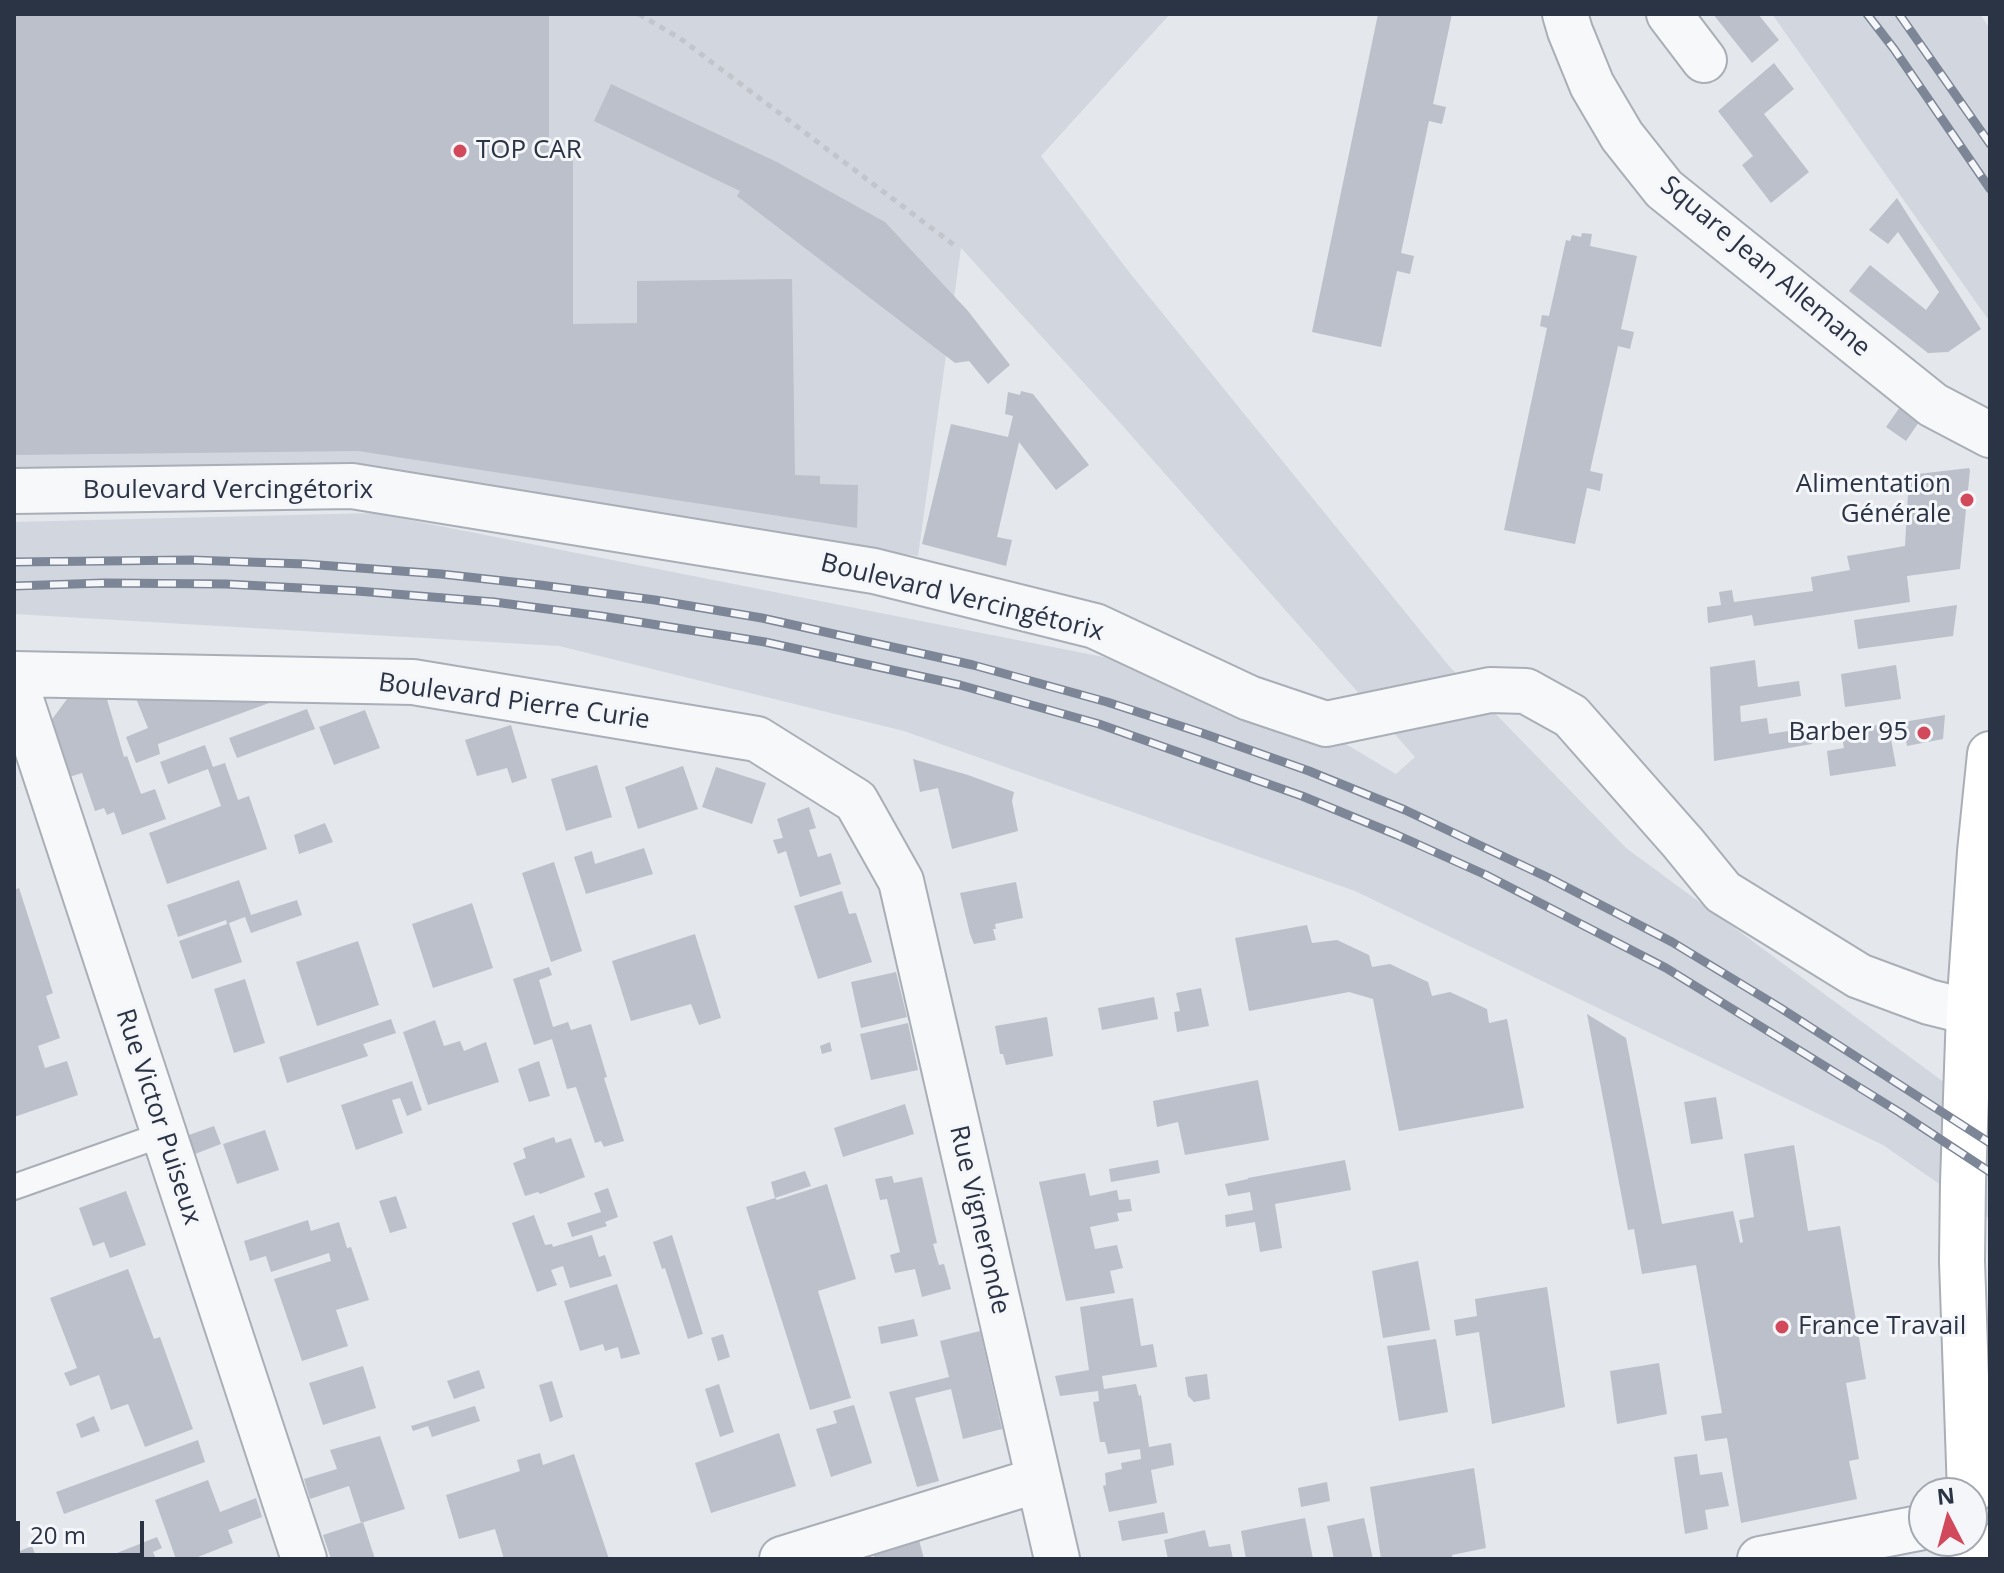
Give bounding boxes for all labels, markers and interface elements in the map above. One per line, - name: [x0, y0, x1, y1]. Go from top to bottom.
- place label: TOP CAR: [476, 135, 582, 167]
- marker: TOP CAR: [451, 142, 469, 160]
- street label: Square Jean Allemane: [1654, 170, 1876, 364]
- place label: Alimentation Générale: [1796, 469, 1951, 530]
- street label: Boulevard Vercingétorix: [83, 475, 373, 507]
- marker: Alimentation Générale: [1958, 491, 1976, 509]
- street label: Boulevard Vercingétorix: [817, 548, 1107, 648]
- street label: Boulevard Pierre Curie: [376, 667, 652, 737]
- place label: Barber 95: [1789, 717, 1908, 749]
- marker: Barber 95: [1915, 724, 1933, 742]
- street label: Rue Victor Puiseux: [108, 1005, 208, 1229]
- street label: Rue Vigneronde: [942, 1123, 1016, 1317]
- place label: France Travail: [1798, 1311, 1966, 1343]
- marker: France Travail: [1773, 1318, 1791, 1336]
- north arrow: [1908, 1477, 1988, 1557]
- text: N: [1935, 1479, 1956, 1511]
- scale bar: [20, 1505, 148, 1555]
- text: 20 m: [30, 1518, 86, 1551]

